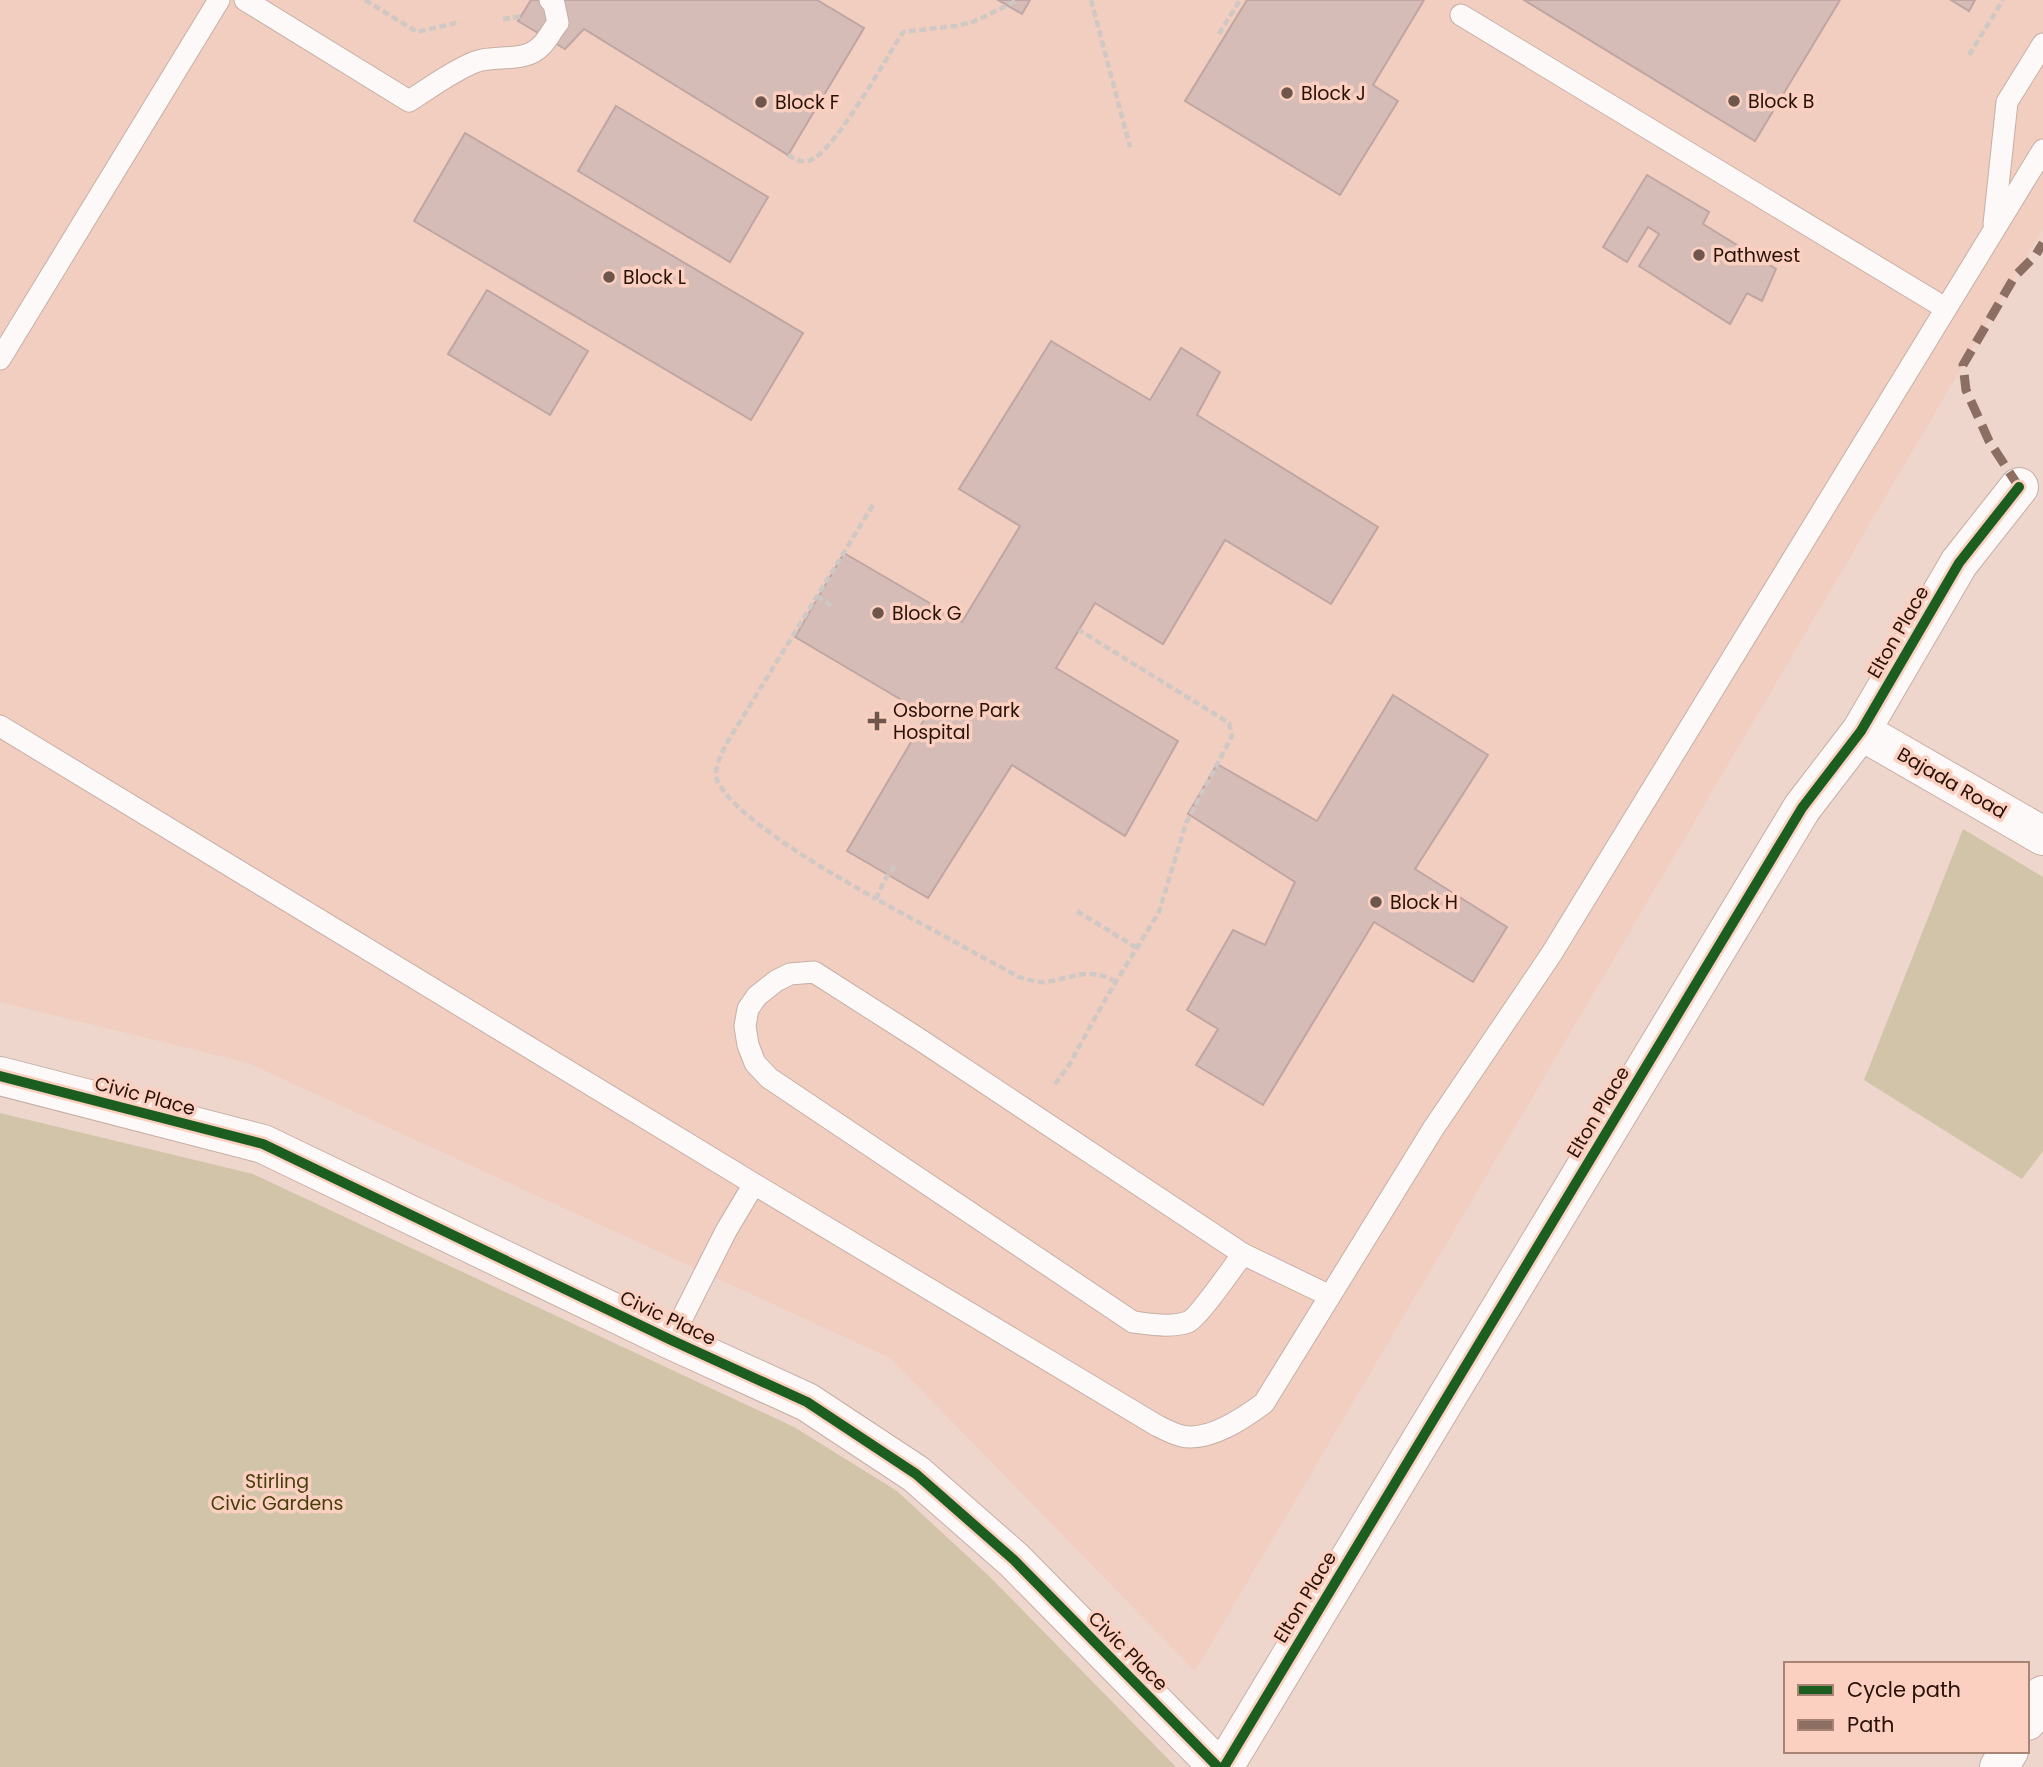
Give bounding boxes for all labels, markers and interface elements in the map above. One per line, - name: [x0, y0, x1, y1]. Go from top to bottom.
- place label: Block J: [1301, 80, 1366, 107]
- marker: Block J: [1279, 85, 1295, 101]
- place label: Block B: [1748, 88, 1815, 115]
- place label: Block F: [775, 89, 839, 116]
- marker: Block B: [1726, 93, 1742, 109]
- marker: Block F: [753, 94, 769, 110]
- place label: Pathwest: [1713, 242, 1800, 269]
- marker: Pathwest: [1691, 247, 1707, 263]
- place label: Block L: [623, 264, 686, 291]
- marker: Block L: [601, 269, 617, 285]
- street label: Elton Place: [1861, 581, 1935, 683]
- place label: Block G: [892, 600, 962, 627]
- marker: Block G: [870, 605, 886, 621]
- place label: Osborne Park Hospital: [893, 697, 1020, 746]
- marker: Osborne Park Hospital: [867, 711, 887, 731]
- street label: Bajada Road: [1892, 741, 2012, 825]
- place label: Block H: [1390, 889, 1458, 916]
- marker: Block H: [1368, 894, 1384, 910]
- street label: Elton Place: [1560, 1061, 1636, 1163]
- street label: Civic Place: [92, 1070, 198, 1122]
- street label: Civic Place: [616, 1284, 720, 1352]
- park label: Stirling Civic Gardens: [211, 1468, 343, 1517]
- street label: Elton Place: [1267, 1546, 1343, 1648]
- street label: Civic Place: [1082, 1605, 1174, 1697]
- legend: [1784, 1662, 2029, 1753]
- text: Cycle path: [1847, 1675, 1961, 1704]
- text: Path: [1847, 1710, 1894, 1739]

